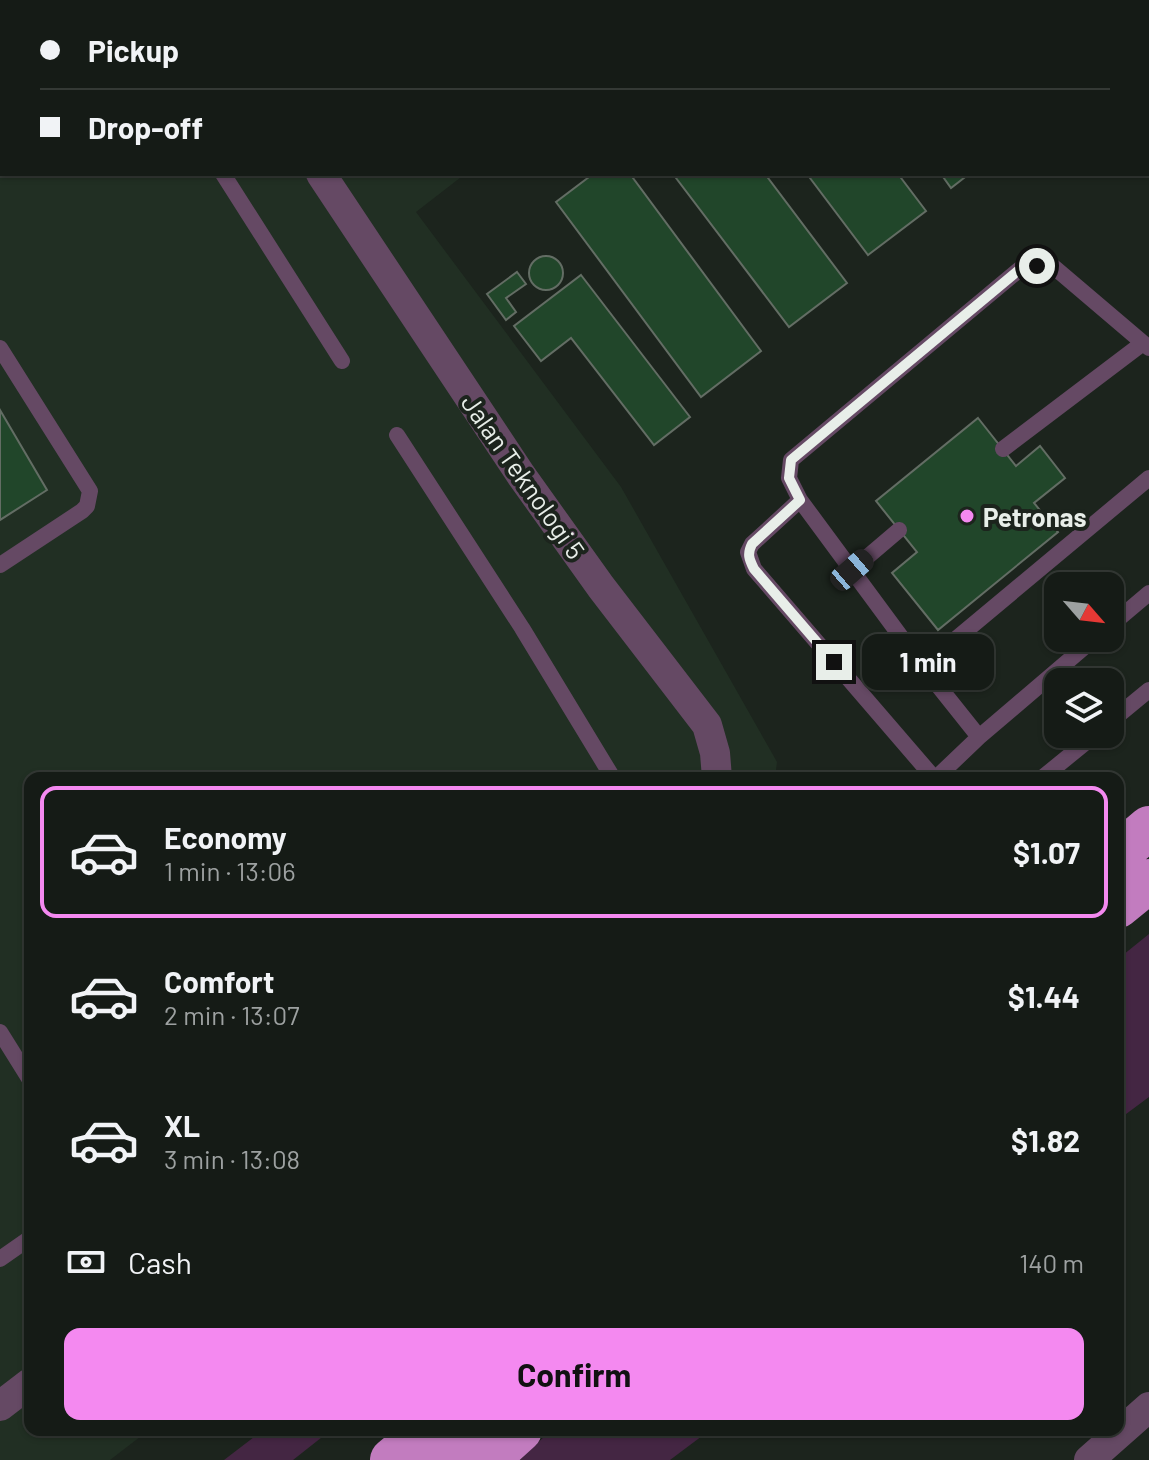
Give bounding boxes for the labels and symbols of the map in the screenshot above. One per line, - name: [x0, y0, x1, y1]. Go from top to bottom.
- route start: [1019, 248, 1055, 284]
- street label: Jalan Teknologi 5: [456, 388, 592, 564]
- place label: Petronas: [983, 501, 1087, 532]
- marker: Petronas: [958, 507, 976, 525]
- car: [826, 545, 878, 595]
- north arrow: [1044, 572, 1124, 652]
- callout: 1 min: [862, 634, 994, 690]
- route end: [816, 644, 852, 680]

